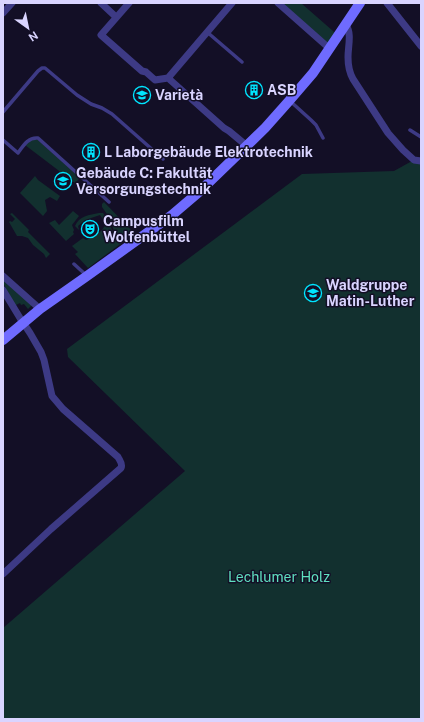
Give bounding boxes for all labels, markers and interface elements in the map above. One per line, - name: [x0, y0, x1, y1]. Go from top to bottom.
- north arrow: [8, 8, 48, 48]
- text: N: [27, 29, 40, 44]
- building icon: ASB: [244, 80, 264, 100]
- place label: ASB: [267, 82, 296, 98]
- school or university icon: Varietà: [132, 85, 152, 105]
- place label: Varietà: [155, 87, 203, 103]
- building icon: L Laborgebäude Elektrotechnik: [81, 142, 101, 162]
- place label: L Laborgebäude Elektrotechnik: [104, 144, 313, 160]
- place label: Gebäude C: Fakultät Versorgungstechnik: [76, 165, 212, 197]
- school or university icon: Gebäude C: Fakultät Versorgungstechnik: [53, 171, 73, 191]
- place label: Campusfilm Wolfenbüttel: [103, 213, 191, 245]
- theatre icon: Campusfilm Wolfenbüttel: [80, 219, 100, 239]
- place label: Waldgruppe Matin-Luther: [326, 277, 415, 309]
- school or university icon: Waldgruppe Matin-Luther: [303, 283, 323, 303]
- park label: Lechlumer Holz: [228, 569, 330, 585]

